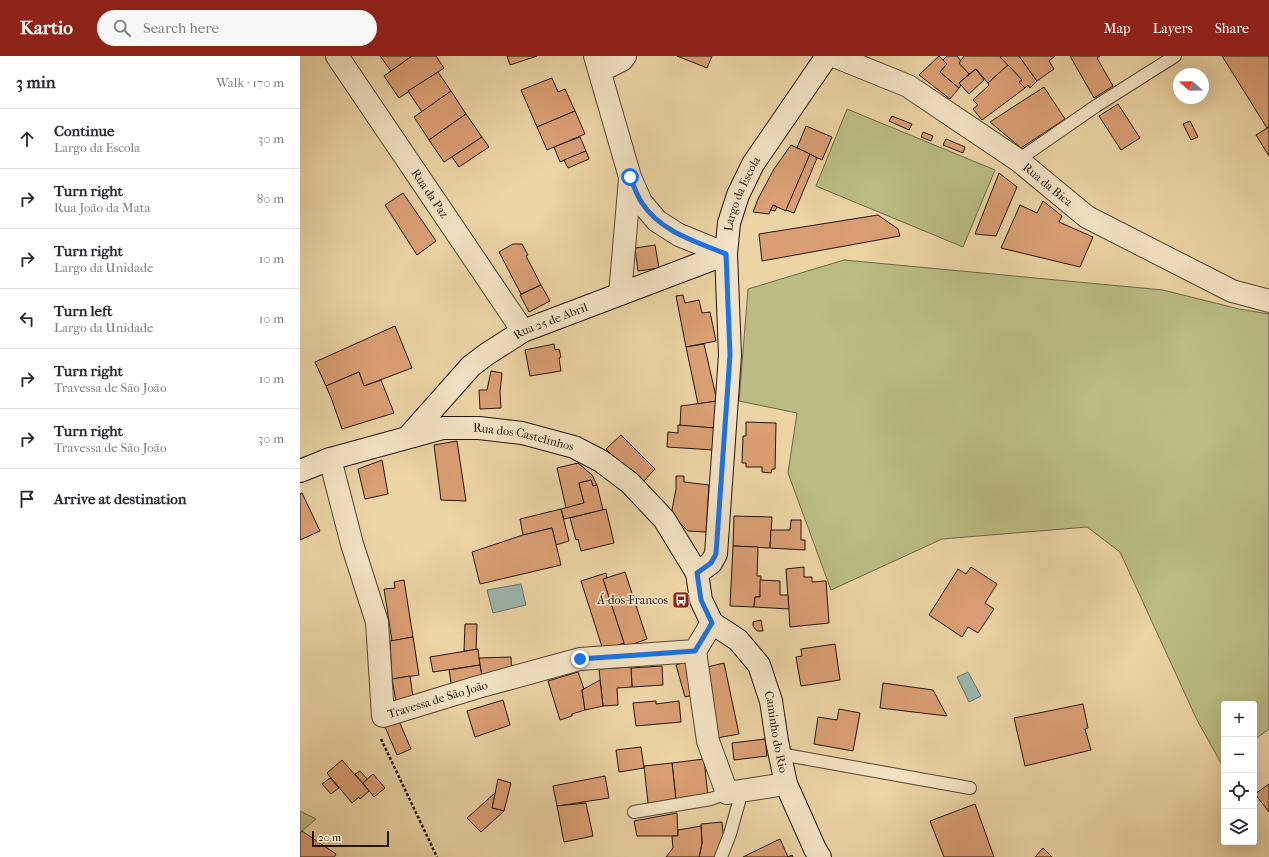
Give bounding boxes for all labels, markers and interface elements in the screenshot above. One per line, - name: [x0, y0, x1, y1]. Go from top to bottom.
- search box: [97, 10, 377, 46]
- text: Kartio: [20, 17, 73, 39]
- icon: search: [111, 17, 133, 39]
- text: Search here: [143, 19, 219, 37]
- text: Map: [1104, 20, 1131, 37]
- text: Layers: [1153, 20, 1193, 37]
- text: Share: [1215, 20, 1249, 37]
- north arrow: [1173, 68, 1209, 104]
- text: 3 min: [16, 72, 56, 92]
- text: Walk · 170 m: [216, 75, 284, 90]
- text: Continue: [54, 122, 114, 140]
- icon: ahead: [16, 128, 38, 150]
- text: 30 m: [258, 131, 284, 146]
- text: Largo da Escola: [54, 140, 140, 155]
- street label: Largo da Escola: [721, 153, 763, 232]
- street label: Rua da Bica: [1020, 160, 1076, 209]
- street label: Rua da Paz: [408, 166, 452, 221]
- route start: [621, 168, 639, 186]
- text: Turn right: [54, 182, 123, 200]
- icon: right: [16, 188, 38, 210]
- text: 80 m: [257, 191, 284, 206]
- text: Rua João da Mata: [54, 200, 150, 215]
- text: Turn right: [54, 242, 123, 260]
- icon: right: [16, 248, 38, 270]
- text: 10 m: [259, 251, 284, 266]
- text: Largo da Unidade: [54, 260, 154, 275]
- street label: Rua 25 de Abril: [511, 300, 590, 342]
- text: Turn left: [54, 302, 112, 320]
- icon: left: [16, 308, 38, 330]
- text: 10 m: [259, 311, 284, 326]
- text: Largo da Unidade: [54, 320, 154, 335]
- text: Turn right: [54, 362, 123, 380]
- icon: right: [16, 368, 38, 390]
- text: 10 m: [259, 371, 284, 386]
- text: Travessa de São João: [54, 380, 166, 395]
- street label: Rua dos Castelinhos: [473, 421, 576, 454]
- text: Turn right: [54, 422, 123, 440]
- icon: right: [16, 428, 38, 450]
- text: 30 m: [258, 431, 284, 446]
- text: Travessa de São João: [54, 440, 166, 455]
- icon: arrive: [16, 488, 38, 510]
- text: Arrive at destination: [54, 490, 186, 508]
- bus stop icon: Á-dos-Francos: [671, 590, 691, 610]
- place label: Á-dos-Francos: [596, 592, 669, 607]
- route end: [571, 650, 589, 668]
- street label: Travessa de São João: [386, 678, 489, 721]
- street label: Caminho do Rio: [761, 689, 790, 774]
- map controls: [1221, 701, 1257, 845]
- button: +: [1221, 701, 1257, 737]
- button: −: [1221, 737, 1257, 773]
- button: locate: [1221, 773, 1257, 809]
- button: layers: [1221, 809, 1257, 845]
- scale bar: [312, 829, 389, 848]
- text: 20 m: [318, 831, 341, 844]

